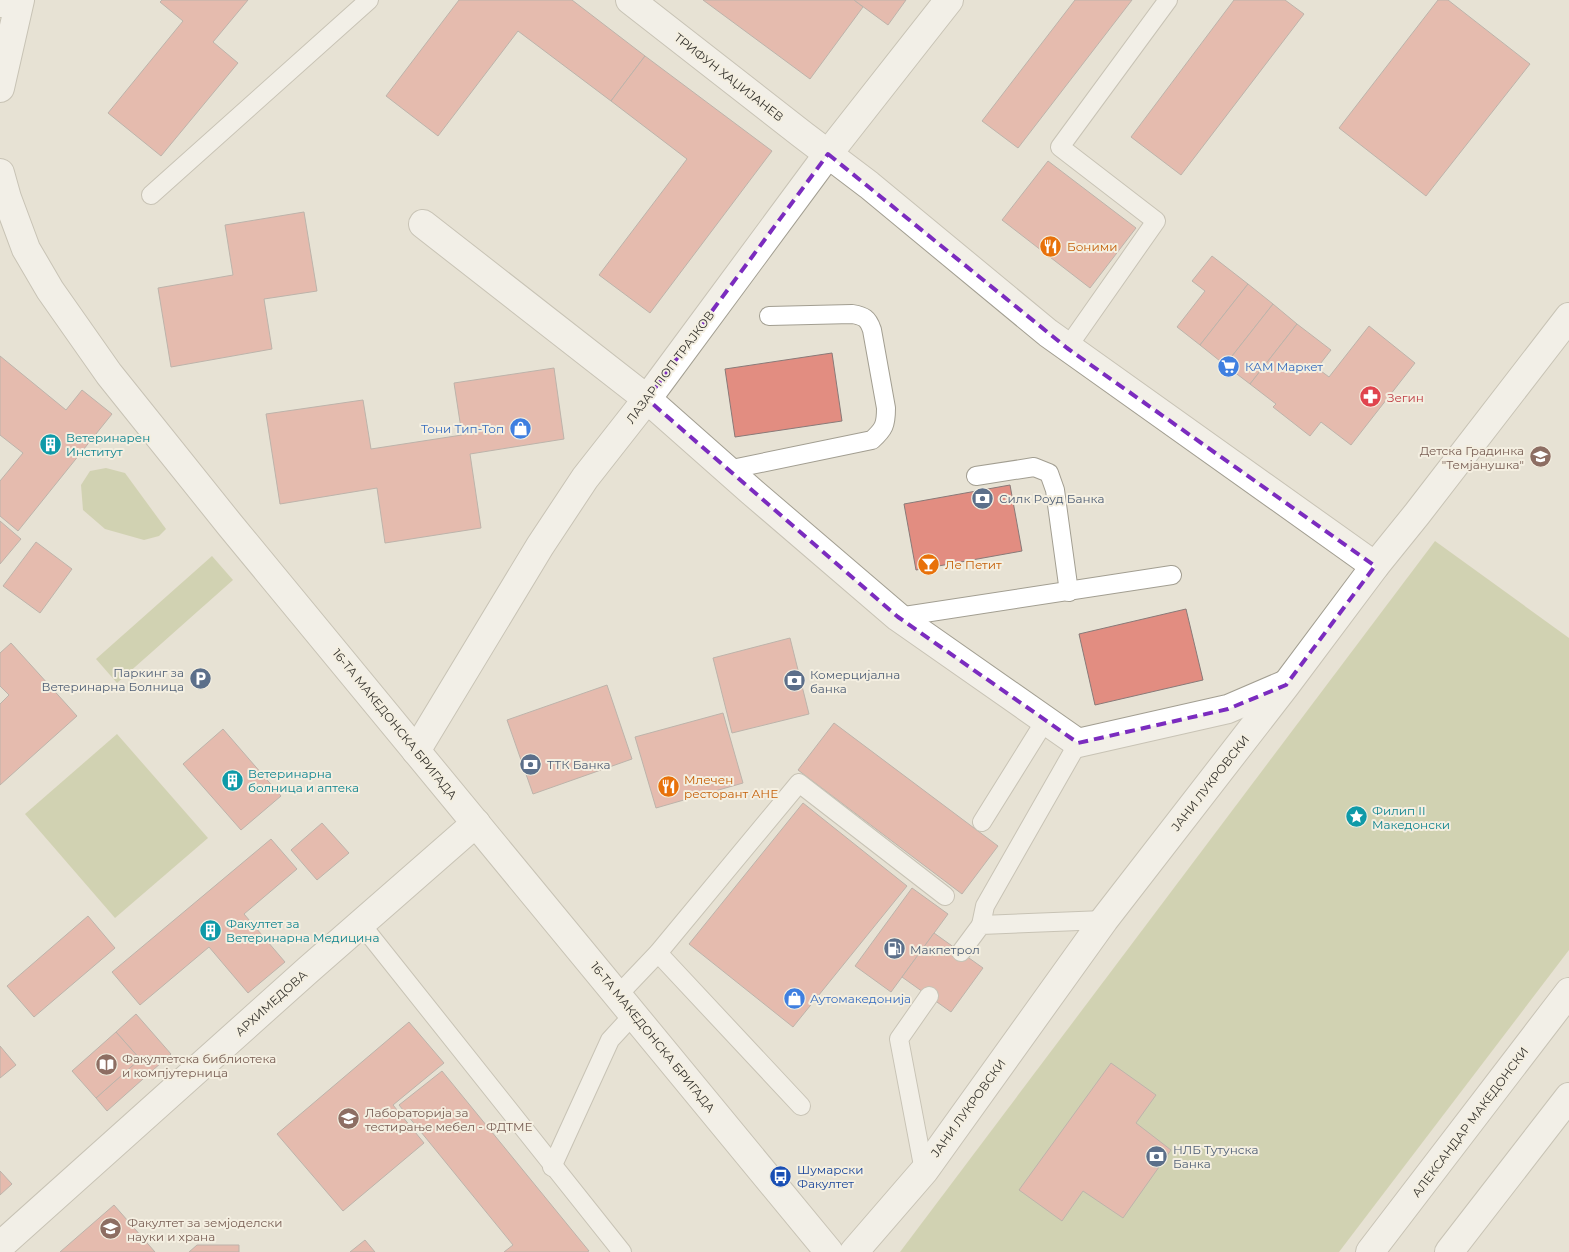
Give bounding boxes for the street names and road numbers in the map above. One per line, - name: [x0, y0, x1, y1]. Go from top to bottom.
- street label: ТРИФУН ХАЏИЈАНЕВ: [671, 30, 787, 124]
- street label: ЛАЗАР ПОП ТРАЈКОВ: [623, 308, 717, 426]
- street label: 16-ТА МАКЕДОНСКА БРИГАДА: [330, 646, 460, 802]
- street label: ЈАНИ ЛУКРОВСКИ: [1168, 732, 1252, 834]
- street label: 16-ТА МАКЕДОНСКА БРИГАДА: [588, 959, 718, 1115]
- street label: АРХИМЕДОВА: [232, 967, 310, 1039]
- street label: АЛЕКСАНДАР МАКЕДОНСКИ: [1409, 1044, 1531, 1200]
- street label: ЈАНИ ЛУКРОВСКИ: [927, 1056, 1009, 1160]

